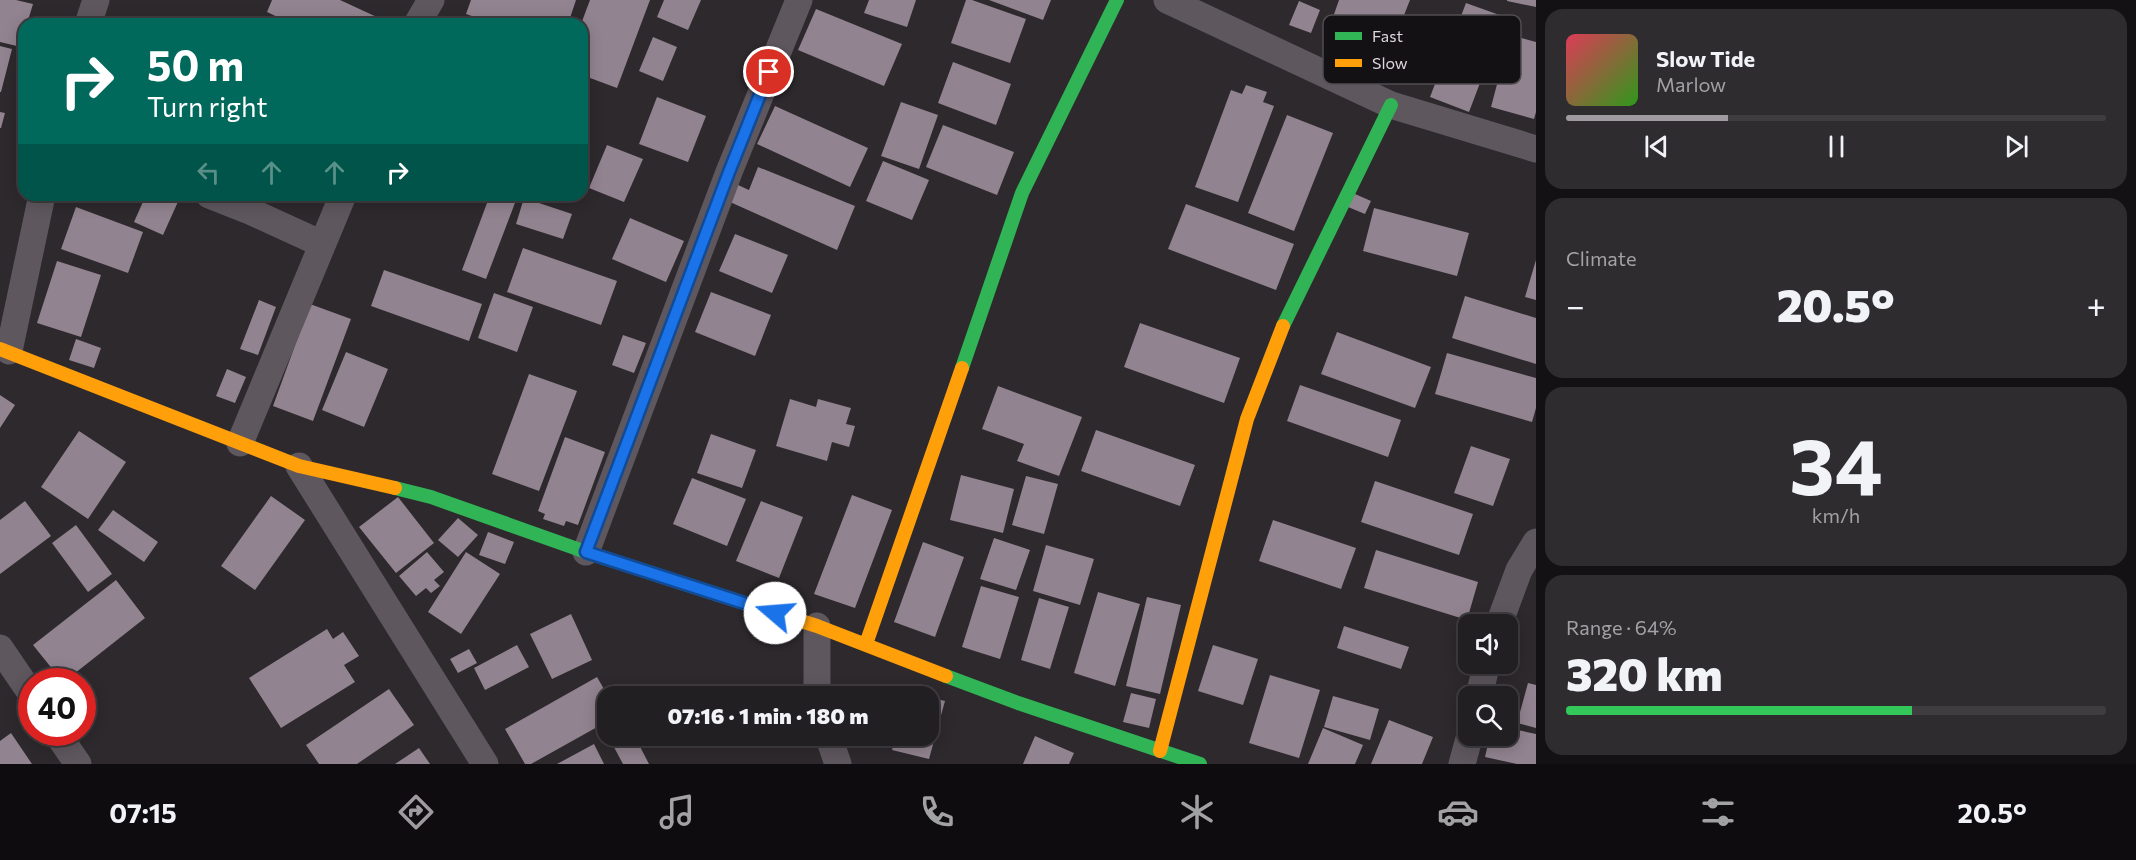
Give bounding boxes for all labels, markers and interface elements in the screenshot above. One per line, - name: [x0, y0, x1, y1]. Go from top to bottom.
- legend: [1323, 15, 1521, 84]
- text: Fast: [1372, 26, 1403, 45]
- text: 50 m: [147, 38, 244, 90]
- icon: right: [48, 42, 126, 120]
- text: Slow Tide: [1656, 45, 1755, 72]
- pin: [743, 46, 794, 97]
- text: Slow: [1372, 53, 1408, 72]
- icon: arrive: [752, 55, 785, 88]
- text: Marlow: [1656, 72, 1726, 96]
- text: Turn right: [147, 90, 267, 123]
- icon: previous: [1640, 130, 1673, 163]
- icon: pause: [1820, 130, 1853, 163]
- icon: next: [2000, 130, 2033, 163]
- icon: left: [192, 156, 225, 189]
- icon: ahead: [255, 156, 288, 189]
- icon: ahead: [318, 156, 351, 189]
- icon: right: [381, 156, 414, 189]
- text: Climate: [1566, 246, 1636, 270]
- text: 20.5°: [1777, 276, 1895, 331]
- text: −: [1566, 284, 1585, 325]
- text: +: [2087, 284, 2106, 325]
- text: 34: [1789, 416, 1883, 511]
- text: km/h: [1812, 503, 1860, 527]
- position arrow: [743, 581, 807, 645]
- map controls: [1458, 614, 1518, 746]
- button: sound: [1458, 614, 1518, 674]
- text: Range · 64%: [1566, 615, 1677, 639]
- text: 320 km: [1566, 645, 1723, 700]
- speed limit sign: 40: [18, 668, 96, 746]
- button: search: [1458, 686, 1518, 746]
- text: 07:16 · 1 min · 180 m: [667, 702, 869, 729]
- icon: directions: [395, 791, 437, 833]
- icon: music: [656, 791, 698, 833]
- icon: phone: [916, 791, 958, 833]
- icon: climate: [1176, 791, 1218, 833]
- icon: car: [1437, 791, 1479, 833]
- icon: filters: [1697, 791, 1739, 833]
- text: 07:15: [109, 796, 177, 829]
- text: 20.5°: [1957, 796, 2027, 829]

